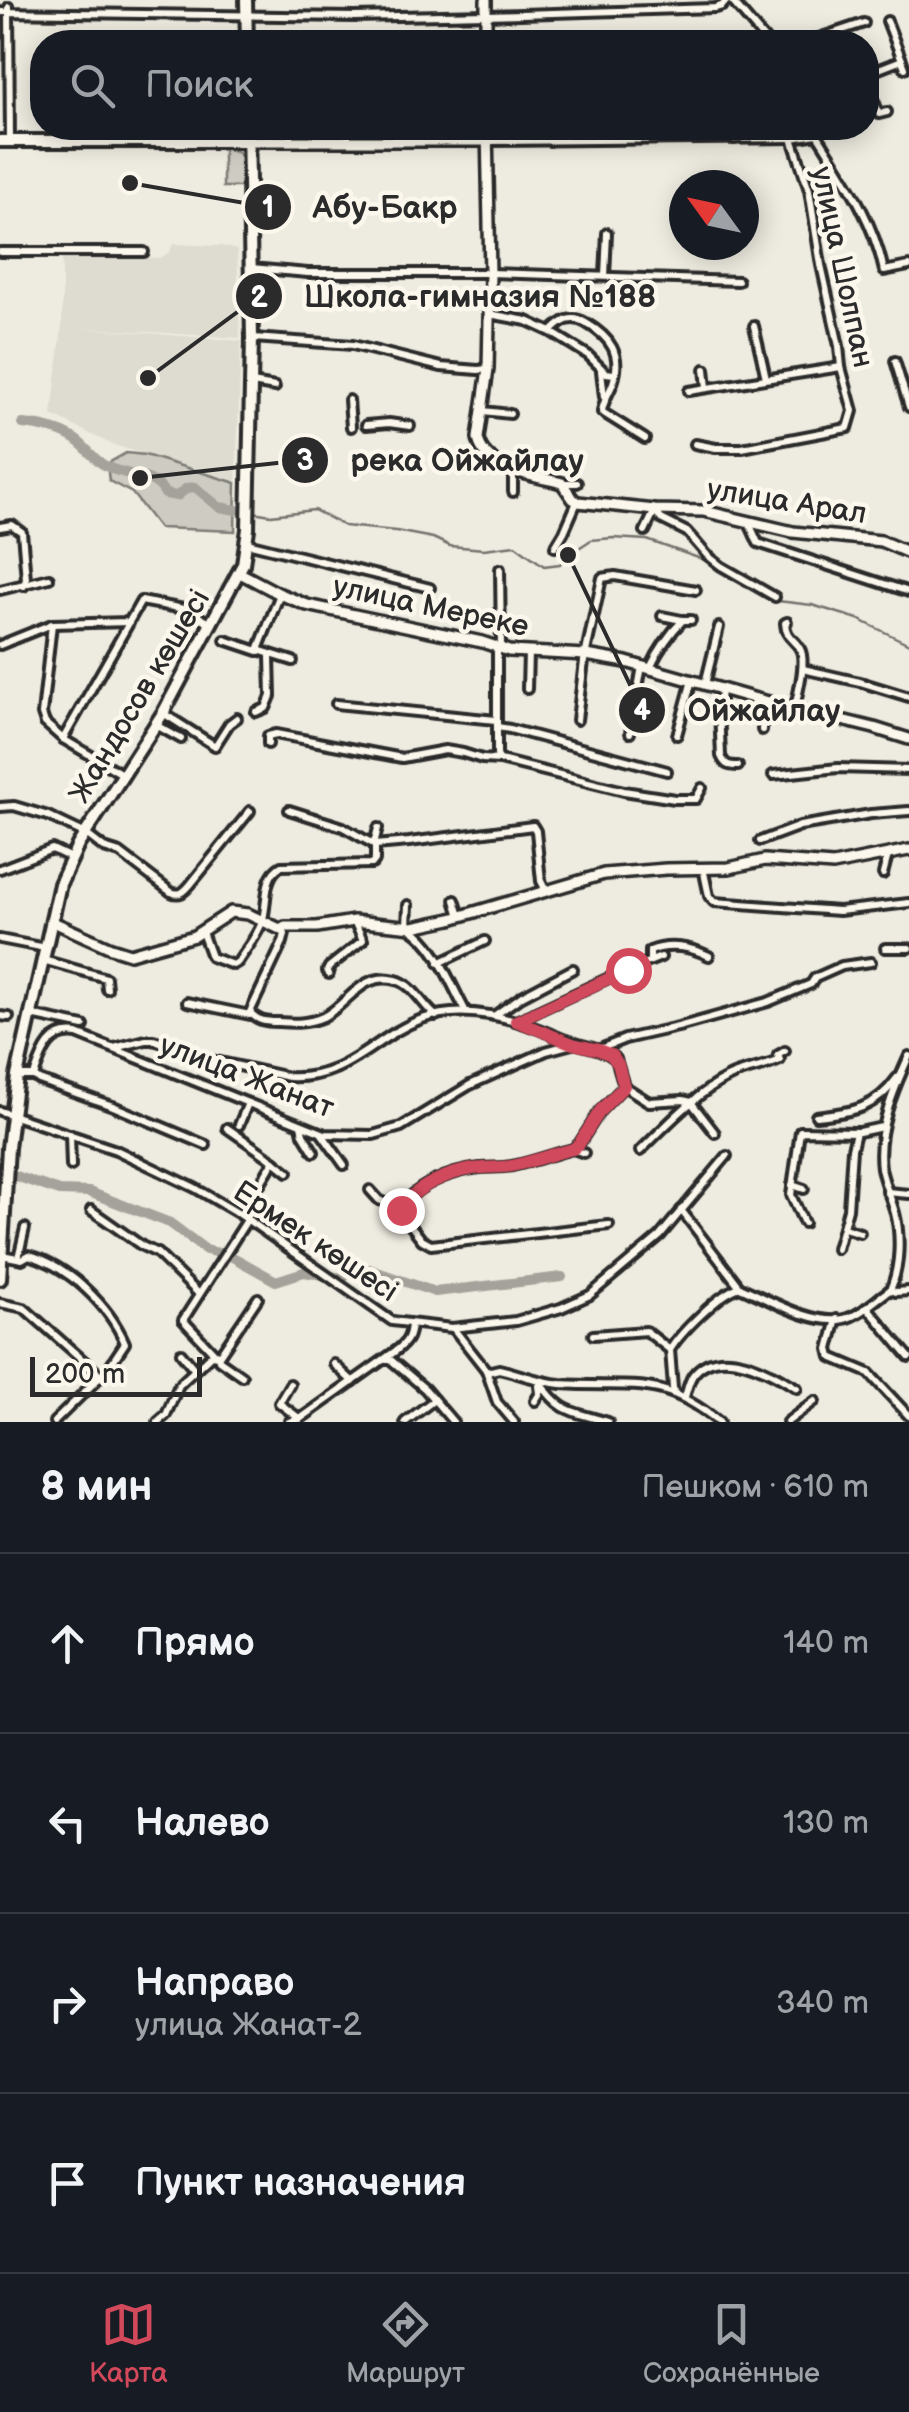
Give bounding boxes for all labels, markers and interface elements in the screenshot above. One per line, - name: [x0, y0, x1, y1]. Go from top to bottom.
- search box: [30, 30, 879, 140]
- icon: search: [65, 58, 120, 113]
- text: Поиск: [145, 63, 253, 108]
- street label: улица Шолпан: [803, 163, 881, 371]
- north arrow: [669, 170, 759, 260]
- callout: Абу-Бакр: [243, 176, 478, 238]
- text: Абу-Бакр: [312, 189, 457, 228]
- text: 1: [262, 190, 274, 226]
- callout: Школа-гимназия №188: [234, 265, 677, 327]
- text: Школа-гимназия №188: [304, 278, 656, 317]
- text: 2: [250, 280, 268, 316]
- callout: река Ойжайлау: [280, 429, 604, 491]
- text: река Ойжайлау: [350, 442, 584, 481]
- text: 3: [296, 443, 314, 479]
- street label: улица Арал: [705, 472, 869, 532]
- street label: улица Мереке: [330, 569, 532, 645]
- street label: Жандосов көшесі: [62, 583, 218, 810]
- callout: Ойжайлау: [617, 679, 860, 741]
- text: Ойжайлау: [688, 692, 840, 731]
- text: 4: [633, 693, 651, 729]
- route start: [606, 948, 652, 994]
- street label: улица Жанат: [154, 1027, 339, 1127]
- street label: Ермек көшесі: [226, 1173, 405, 1310]
- route end: [379, 1188, 425, 1234]
- scale bar: [30, 1352, 202, 1396]
- text: 200 m: [45, 1358, 125, 1391]
- text: 8 мин: [40, 1462, 153, 1513]
- text: Пешком · 610 m: [642, 1468, 869, 1507]
- icon: ahead: [40, 1616, 95, 1671]
- text: Прямо: [135, 1621, 254, 1666]
- text: 140 m: [783, 1624, 869, 1663]
- icon: left: [40, 1796, 95, 1851]
- text: Налево: [135, 1801, 270, 1846]
- text: 130 m: [783, 1804, 869, 1843]
- text: Направо: [135, 1961, 294, 2006]
- icon: right: [40, 1976, 95, 2031]
- text: 340 m: [776, 1984, 869, 2023]
- text: улица Жанат-2: [135, 2006, 362, 2045]
- icon: arrive: [40, 2156, 95, 2211]
- text: Пункт назначения: [135, 2161, 466, 2206]
- tab: Карта: [89, 2297, 168, 2390]
- tab: Маршрут: [346, 2297, 465, 2390]
- tab: Сохранённые: [643, 2297, 820, 2390]

